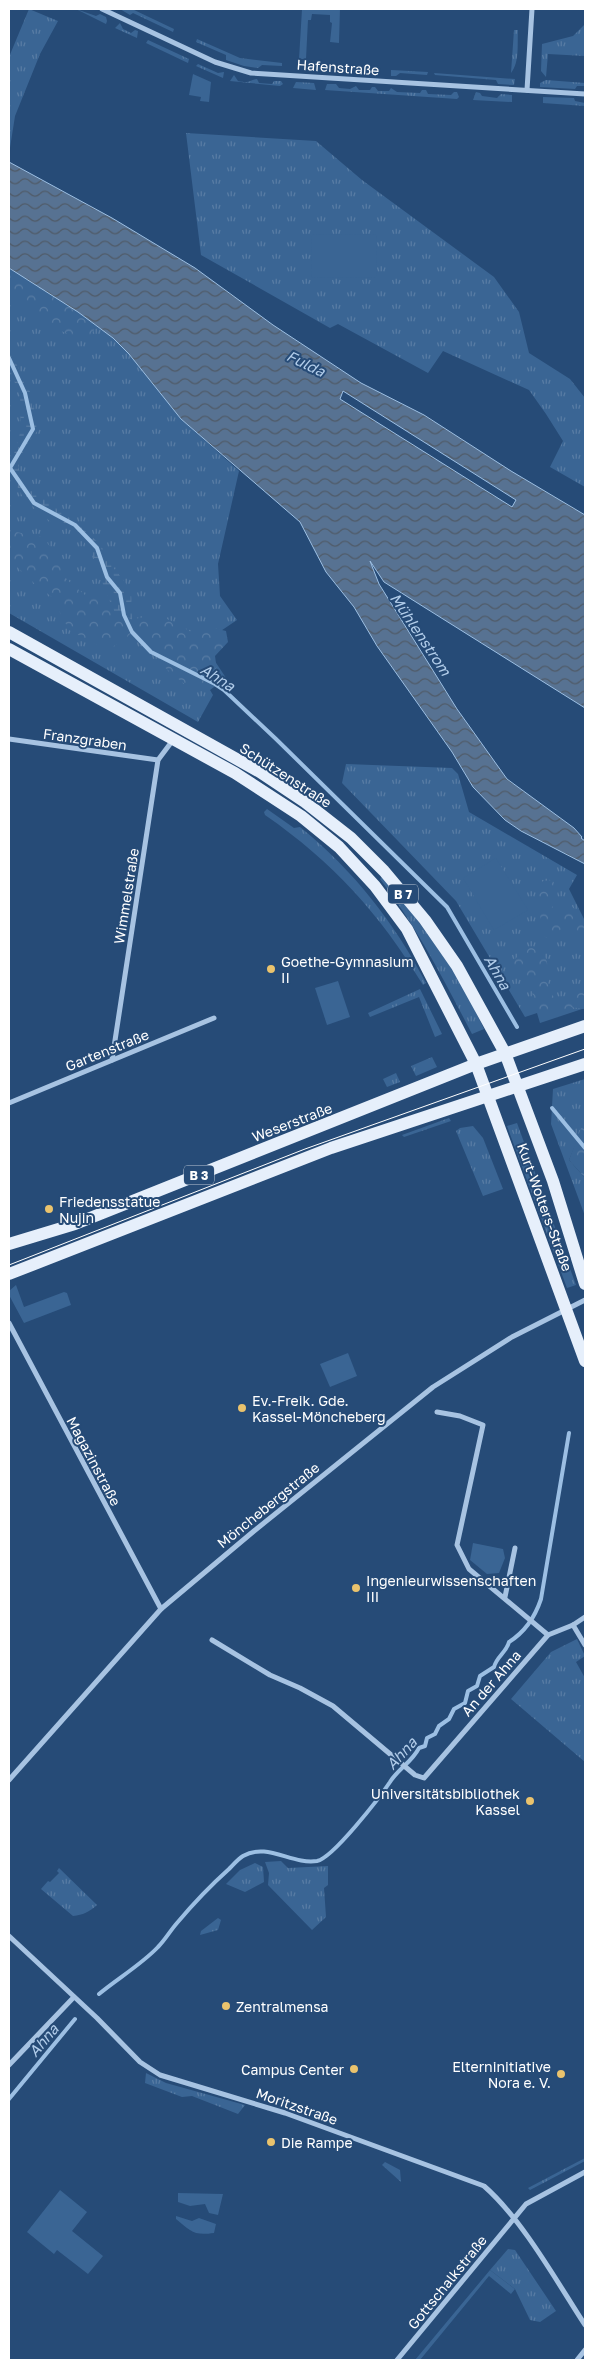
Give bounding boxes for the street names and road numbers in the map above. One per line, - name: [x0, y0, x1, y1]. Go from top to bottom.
- street label: Hafenstraße: [296, 56, 380, 78]
- street label: Franzgraben: [42, 725, 128, 753]
- street label: Schützenstraße: [237, 739, 335, 811]
- street label: Wimmelstraße: [110, 847, 142, 945]
- road number: B 7: [388, 884, 418, 904]
- street label: Gartenstraße: [63, 1026, 151, 1074]
- street label: Weserstraße: [250, 1099, 334, 1145]
- street label: Kurt-Wolters-Straße: [514, 1140, 576, 1274]
- road number: B 3: [184, 1166, 214, 1184]
- street label: Magazinstraße: [63, 1414, 125, 1508]
- street label: Mönchebergstraße: [213, 1459, 323, 1551]
- street label: An der Ahna: [458, 1647, 524, 1719]
- street label: Moritzstraße: [254, 2084, 340, 2128]
- street label: Gottschalkstraße: [404, 2232, 490, 2332]

